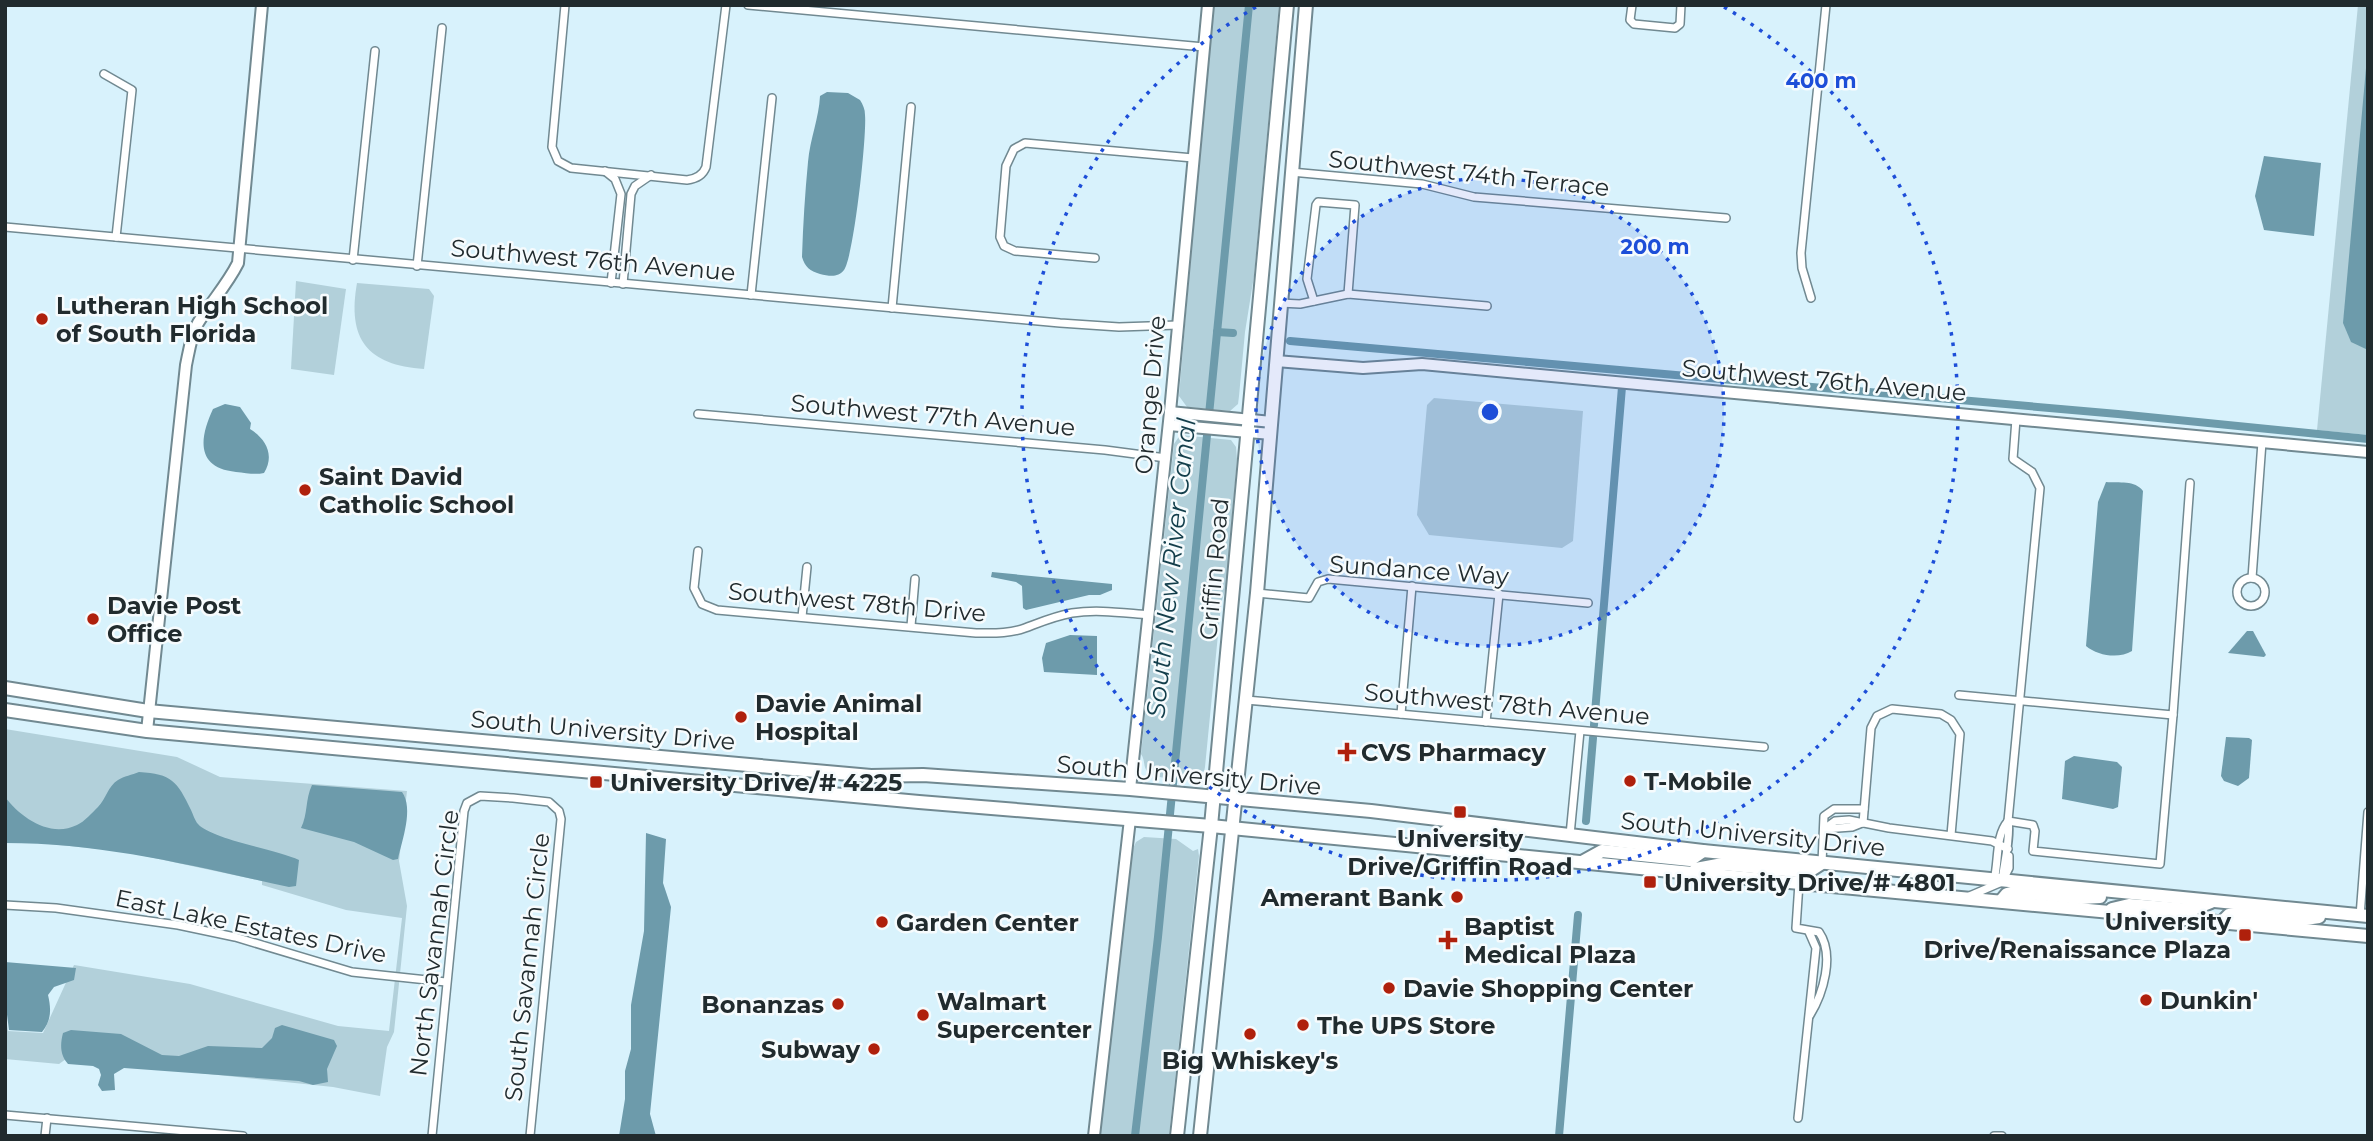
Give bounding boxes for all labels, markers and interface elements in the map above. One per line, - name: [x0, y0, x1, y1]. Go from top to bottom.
- text: 400 m: [1786, 68, 1856, 93]
- street label: Southwest 74th Terrace: [1327, 144, 1611, 202]
- street label: Southwest 76th Avenue: [449, 233, 737, 287]
- text: 200 m: [1621, 234, 1689, 259]
- place label: Lutheran High School of South Florida: [56, 291, 328, 348]
- marker: Lutheran High School of South Florida: [34, 311, 50, 327]
- street label: Orange Drive: [1129, 314, 1171, 476]
- street label: Southwest 76th Avenue: [1680, 353, 1968, 407]
- street label: Southwest 77th Avenue: [790, 388, 1076, 442]
- centre of rings: [1478, 400, 1502, 424]
- water label: South New River Canal: [1139, 416, 1203, 720]
- place label: Saint David Catholic School: [319, 462, 514, 519]
- marker: Saint David Catholic School: [297, 482, 313, 498]
- street label: Griffin Road: [1193, 497, 1235, 641]
- street label: Sundance Way: [1328, 549, 1510, 591]
- street label: Southwest 78th Drive: [727, 576, 987, 628]
- place label: Davie Post Office: [107, 591, 242, 648]
- marker: Davie Post Office: [85, 611, 101, 627]
- street label: Southwest 78th Avenue: [1363, 677, 1651, 731]
- place label: Davie Animal Hospital: [755, 689, 922, 746]
- street label: South University Drive: [469, 704, 737, 756]
- marker: Davie Animal Hospital: [733, 709, 749, 725]
- place label: CVS Pharmacy: [1361, 738, 1546, 767]
- marker: CVS Pharmacy: [1339, 744, 1355, 760]
- street label: South University Drive: [1055, 749, 1323, 801]
- place label: T-Mobile: [1644, 767, 1752, 796]
- place label: University Drive/# 4225: [610, 768, 902, 797]
- marker: T-Mobile: [1622, 773, 1638, 789]
- marker: University Drive/# 4225: [588, 774, 604, 790]
- marker: University Drive/Griffin Road: [1452, 804, 1468, 820]
- street label: South University Drive: [1619, 806, 1887, 862]
- street label: North Savannah Circle: [403, 808, 465, 1078]
- place label: University Drive/Griffin Road: [1347, 824, 1573, 881]
- street label: South Savannah Circle: [498, 831, 556, 1103]
- place label: University Drive/# 4801: [1664, 868, 1955, 897]
- marker: University Drive/# 4801: [1642, 874, 1658, 890]
- street label: East Lake Estates Drive: [113, 883, 389, 969]
- place label: Amerant Bank: [1260, 883, 1443, 912]
- marker: Amerant Bank: [1449, 889, 1465, 905]
- place label: University Drive/Renaissance Plaza: [1923, 907, 2232, 964]
- place label: Garden Center: [896, 908, 1079, 937]
- place label: Baptist Medical Plaza: [1464, 912, 1636, 969]
- marker: Garden Center: [874, 914, 890, 930]
- marker: University Drive/Renaissance Plaza: [2237, 927, 2253, 943]
- marker: Baptist Medical Plaza: [1438, 930, 1458, 950]
- place label: Davie Shopping Center: [1403, 974, 1693, 1003]
- marker: Davie Shopping Center: [1381, 980, 1397, 996]
- place label: Dunkin': [2160, 986, 2258, 1015]
- place label: Walmart Supercenter: [937, 987, 1092, 1044]
- place label: Bonanzas: [701, 990, 824, 1019]
- marker: Dunkin': [2138, 992, 2154, 1008]
- marker: Bonanzas: [830, 996, 846, 1012]
- marker: Walmart Supercenter: [915, 1007, 931, 1023]
- place label: The UPS Store: [1317, 1011, 1495, 1040]
- marker: The UPS Store: [1295, 1017, 1311, 1033]
- marker: Big Whiskey's: [1242, 1026, 1258, 1042]
- place label: Subway: [761, 1035, 861, 1064]
- marker: Subway: [866, 1041, 882, 1057]
- place label: Big Whiskey's: [1162, 1046, 1338, 1075]

